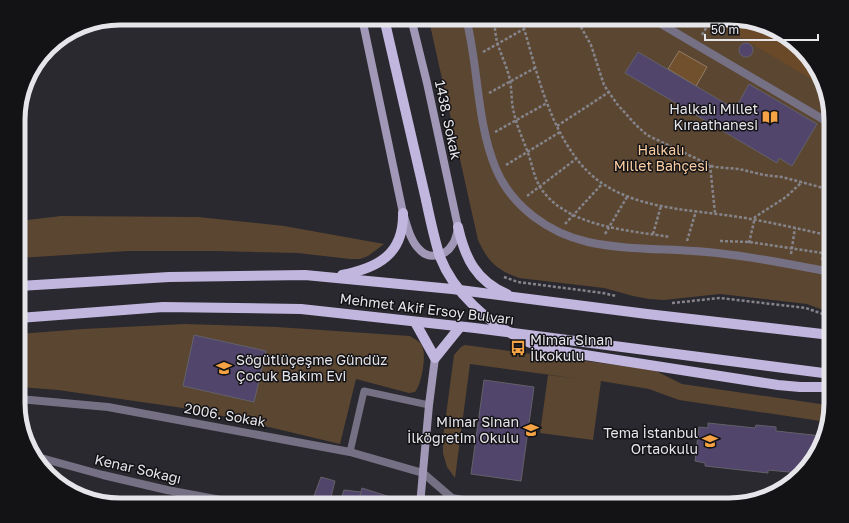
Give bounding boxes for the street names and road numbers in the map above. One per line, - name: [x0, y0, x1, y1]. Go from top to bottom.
- street label: 1438. Sokak: [432, 79, 465, 161]
- street label: Mehmet Akif Ersoy Bulvarı: [339, 289, 515, 328]
- street label: 2006. Sokak: [183, 399, 267, 430]
- street label: Kenar Sokağı: [93, 450, 183, 487]

